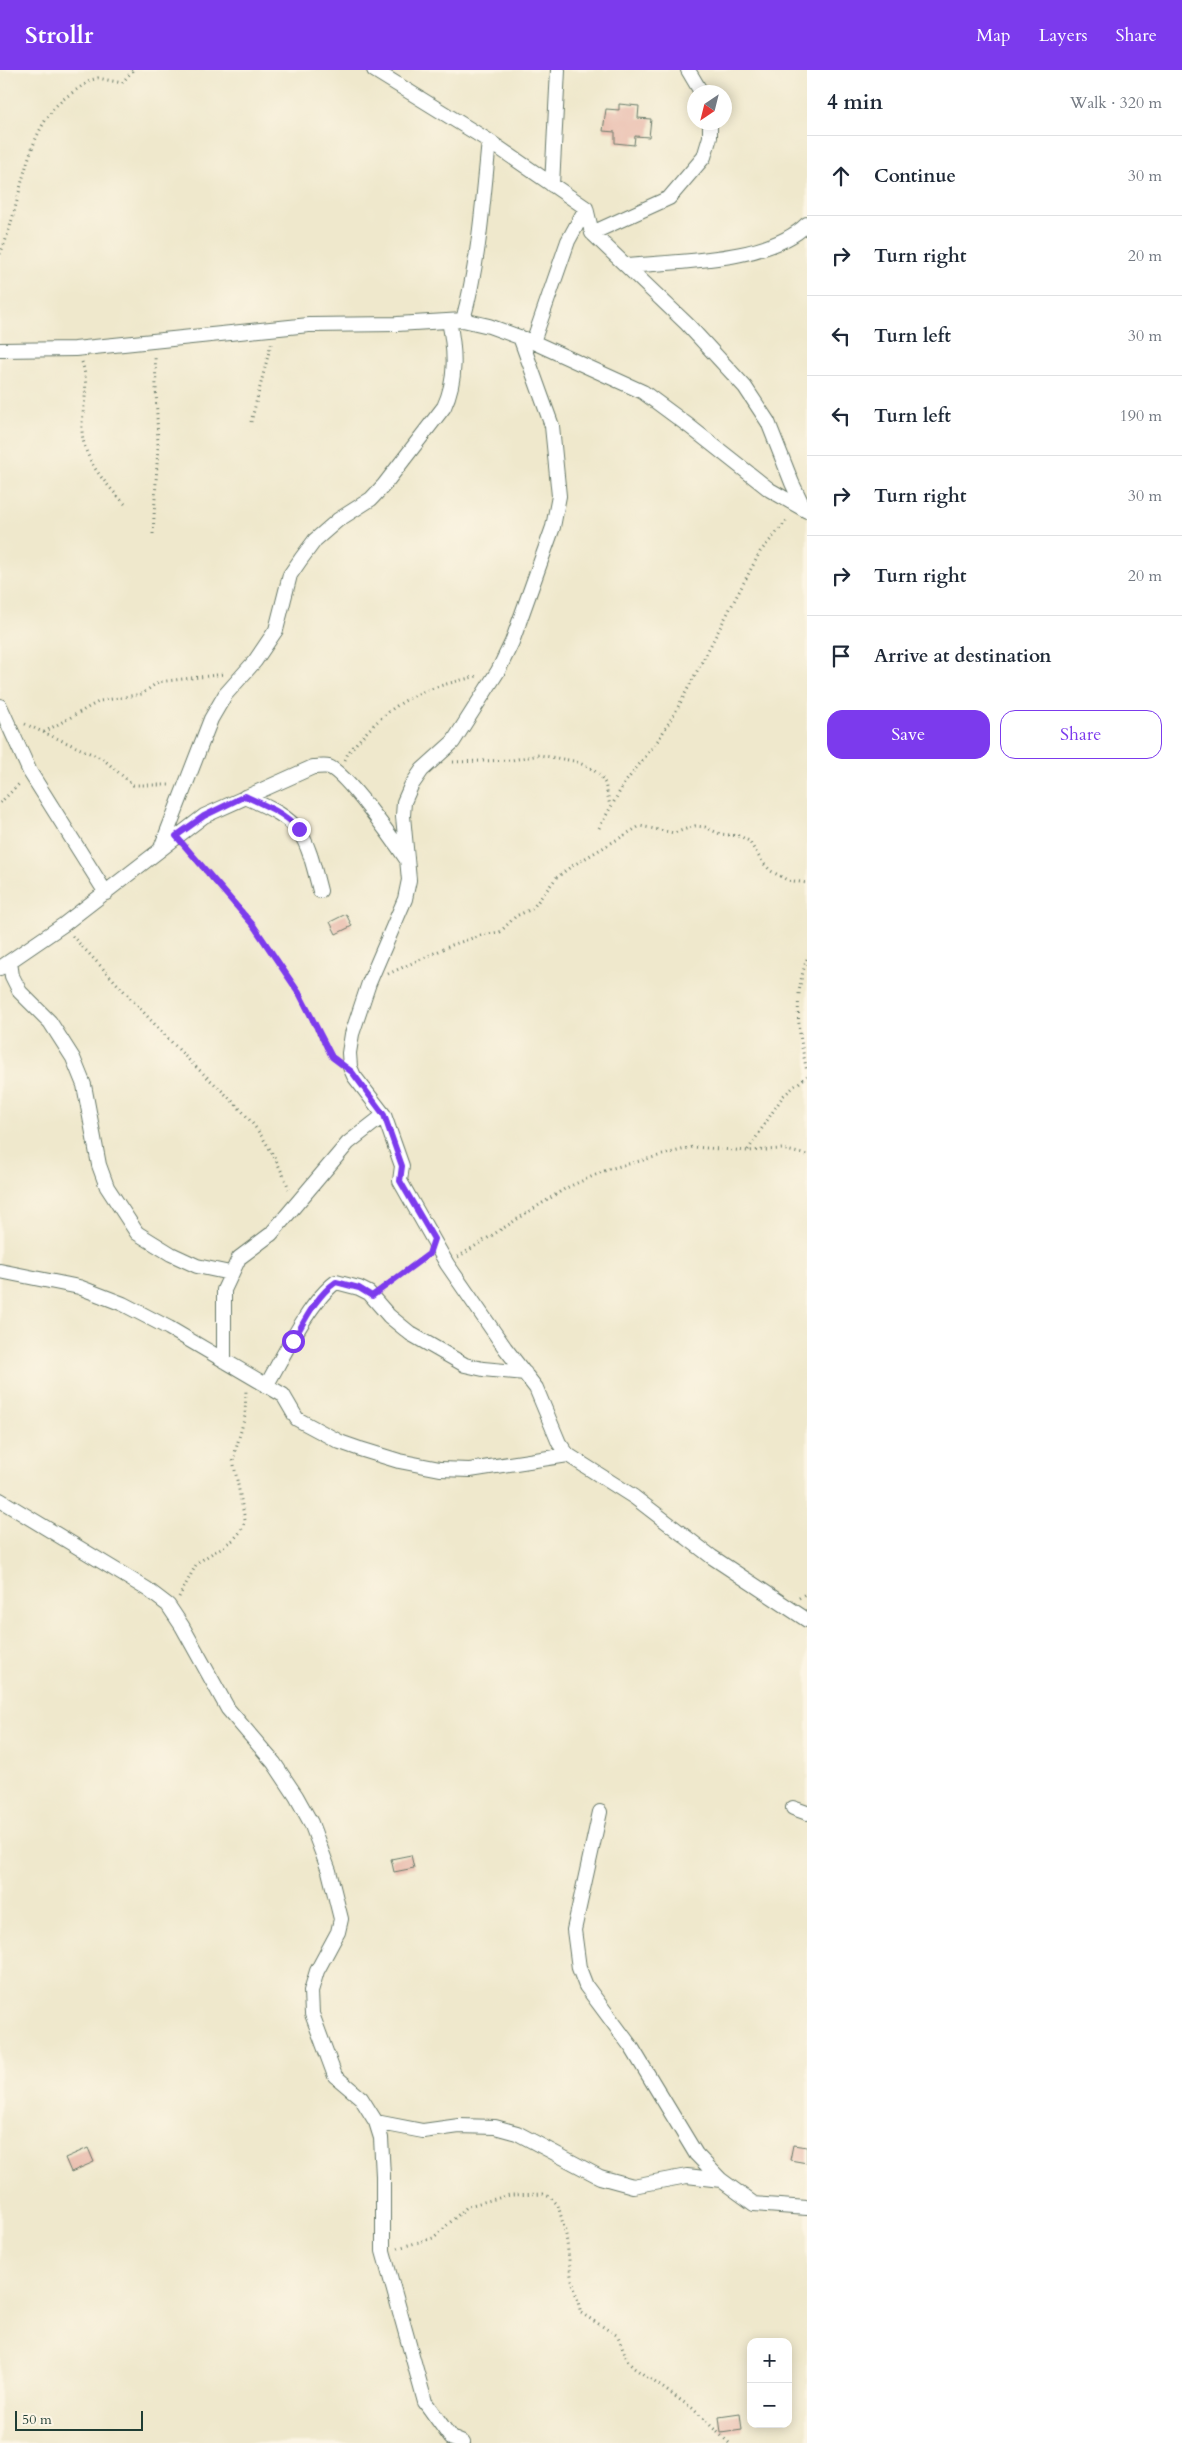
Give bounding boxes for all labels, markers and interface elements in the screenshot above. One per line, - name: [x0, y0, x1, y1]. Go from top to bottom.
- text: Strollr: [25, 19, 93, 52]
- text: Map: [976, 23, 1011, 48]
- text: Layers: [1039, 23, 1088, 48]
- text: Share: [1116, 23, 1157, 48]
- north arrow: [687, 85, 732, 130]
- text: 4 min: [827, 88, 883, 117]
- text: Walk · 320 m: [1070, 92, 1162, 114]
- icon: ahead: [827, 162, 855, 190]
- text: Continue: [874, 163, 956, 189]
- text: 30 m: [1128, 165, 1162, 187]
- icon: right: [827, 242, 855, 270]
- text: Turn right: [874, 243, 966, 269]
- text: 20 m: [1128, 245, 1162, 267]
- icon: left: [827, 322, 855, 350]
- text: Turn left: [874, 323, 951, 349]
- text: 30 m: [1128, 325, 1162, 347]
- icon: left: [827, 402, 855, 430]
- text: Turn left: [874, 403, 951, 429]
- text: 190 m: [1120, 405, 1162, 427]
- icon: right: [827, 482, 855, 510]
- text: Turn right: [874, 483, 966, 509]
- text: 30 m: [1128, 485, 1162, 507]
- icon: right: [827, 562, 855, 590]
- text: Turn right: [874, 563, 966, 589]
- text: 20 m: [1128, 565, 1162, 587]
- icon: arrive: [827, 642, 855, 670]
- text: Arrive at destination: [874, 643, 1051, 669]
- button: Save: [827, 710, 990, 759]
- button: Share: [1000, 710, 1162, 759]
- route end: [288, 818, 311, 841]
- route start: [282, 1330, 305, 1353]
- map controls: [747, 2338, 792, 2428]
- button: +: [747, 2338, 792, 2383]
- button: −: [747, 2383, 792, 2428]
- scale bar: [15, 2408, 142, 2431]
- text: 50 m: [22, 2410, 52, 2429]

